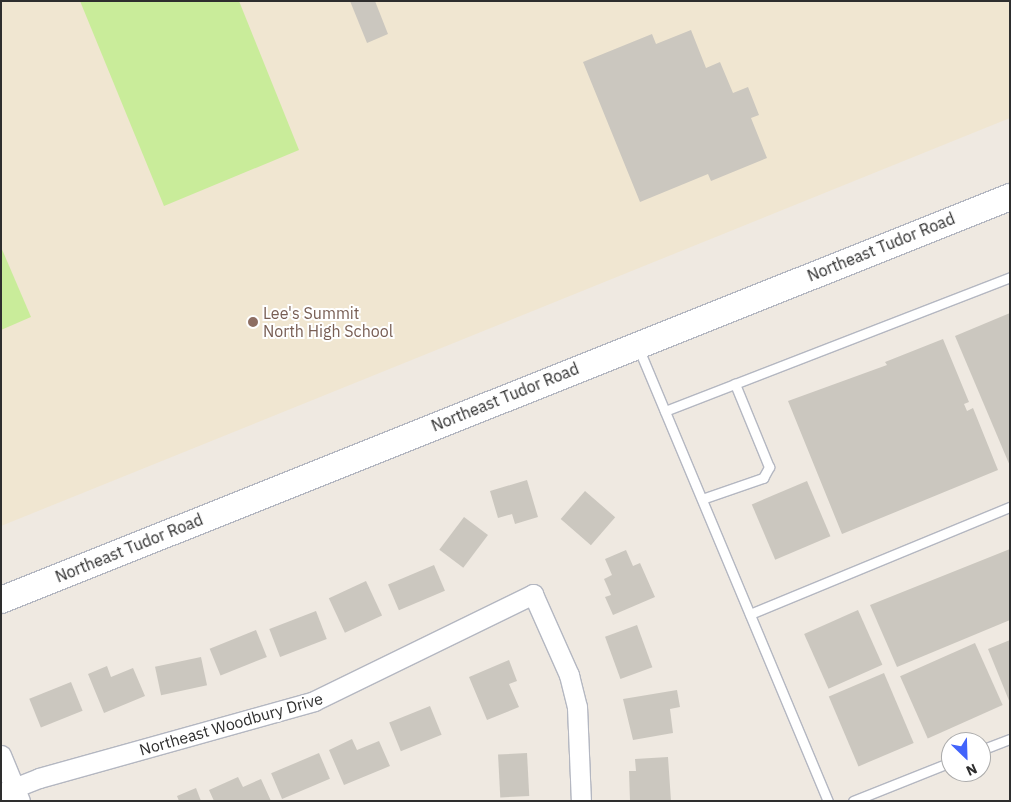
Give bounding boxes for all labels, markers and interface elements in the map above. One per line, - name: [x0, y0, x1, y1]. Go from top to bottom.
- street label: Northeast Tudor Road: [804, 209, 958, 285]
- place label: Lee's Summit North High School: [263, 303, 393, 341]
- marker: Lee's Summit North High School: [247, 316, 259, 328]
- street label: Northeast Tudor Road: [428, 359, 582, 435]
- street label: Northeast Tudor Road: [52, 510, 206, 586]
- street label: Northeast Woodbury Drive: [137, 689, 325, 759]
- north arrow: [941, 732, 991, 782]
- text: N: [963, 760, 980, 780]

